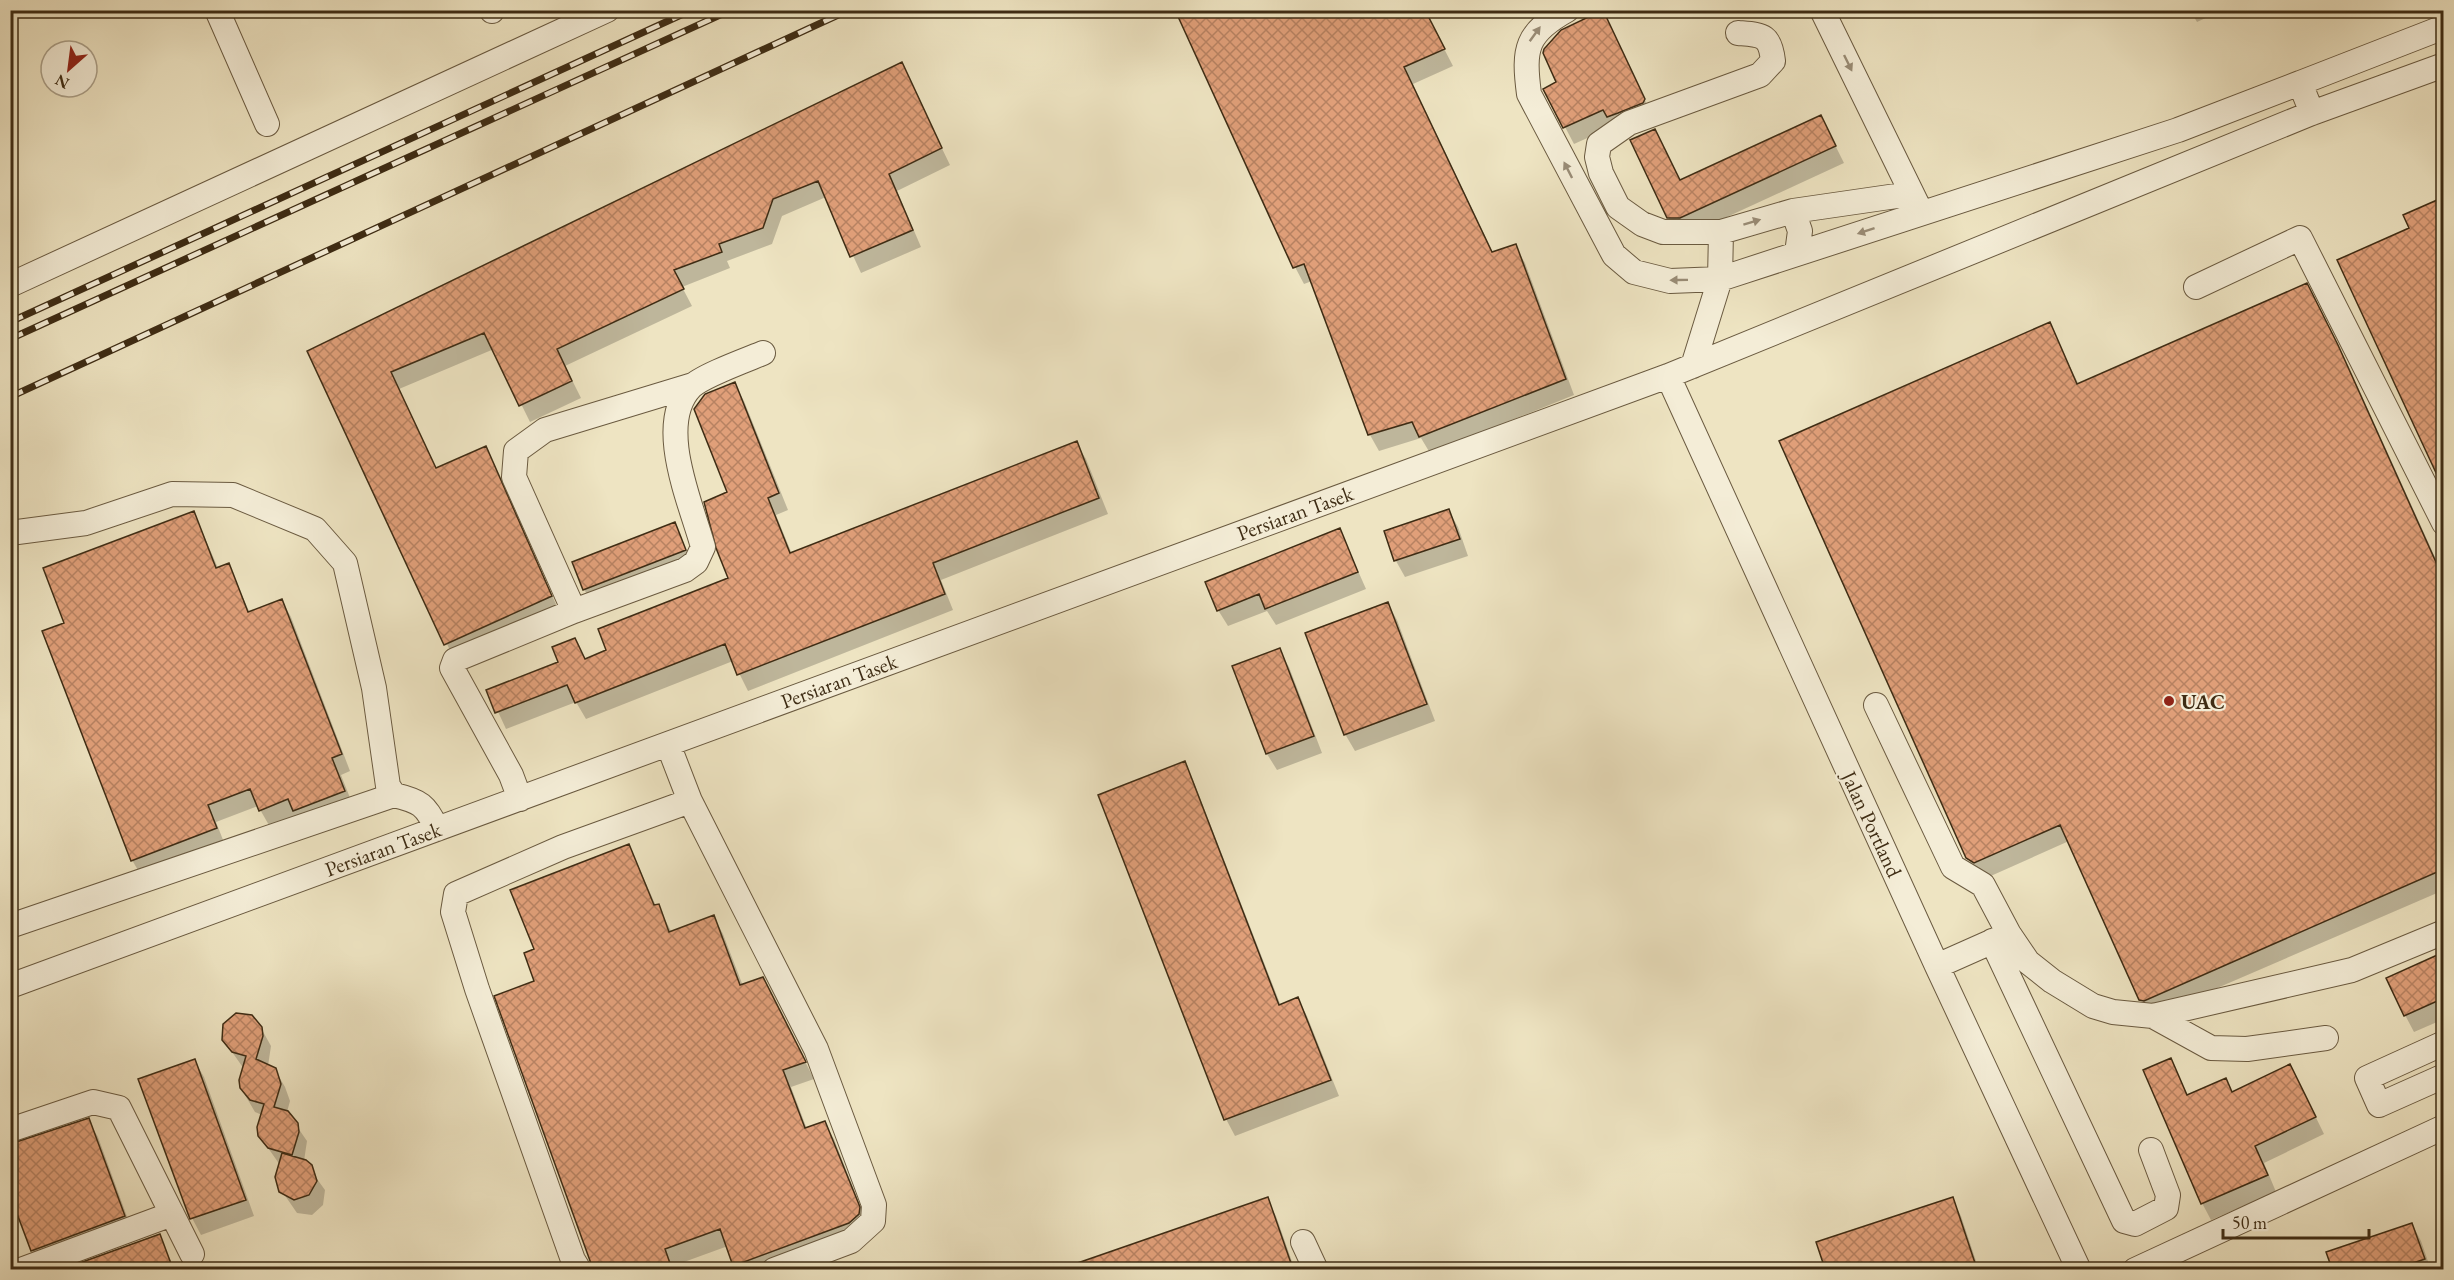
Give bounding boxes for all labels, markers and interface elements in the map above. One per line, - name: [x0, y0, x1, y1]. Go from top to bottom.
- one-way arrow: [1529, 27, 1541, 43]
- north arrow: [39, 39, 99, 99]
- one-way arrow: [1843, 55, 1852, 72]
- text: N: [52, 69, 73, 94]
- one-way arrow: [1563, 161, 1573, 178]
- one-way arrow: [1743, 217, 1761, 226]
- one-way arrow: [1857, 226, 1875, 236]
- one-way arrow: [1669, 276, 1688, 285]
- street label: Persiaran Tasek: [1233, 479, 1358, 547]
- street label: Persiaran Tasek: [777, 647, 902, 715]
- place label: UAC: [2181, 688, 2225, 715]
- marker: UAC: [2162, 694, 2176, 708]
- street label: Jalan Portland: [1835, 765, 1908, 882]
- street label: Persiaran Tasek: [321, 815, 446, 883]
- scale bar: [2223, 1202, 2368, 1240]
- text: 50 m: [2232, 1211, 2267, 1234]

